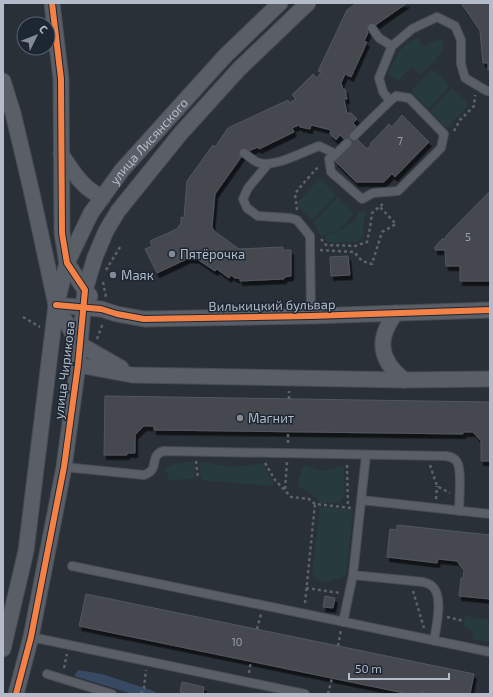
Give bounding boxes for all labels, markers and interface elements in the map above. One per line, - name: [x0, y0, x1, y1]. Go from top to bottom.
- north arrow: [16, 16, 56, 56]
- text: С: [37, 22, 51, 36]
- street label: улица Лисянского: [106, 94, 191, 188]
- house number: 7: [397, 134, 403, 147]
- house number: 5: [465, 230, 471, 243]
- place label: Пятёрочка: [180, 246, 245, 262]
- marker: Пятёрочка: [167, 249, 177, 259]
- place label: Маяк: [121, 267, 154, 283]
- marker: Маяк: [108, 270, 118, 280]
- street label: Вилькицкий бульвар: [208, 296, 336, 314]
- street label: улица Чирикова: [50, 320, 78, 420]
- place label: Магнит: [248, 410, 295, 426]
- marker: Магнит: [235, 413, 245, 423]
- house number: 10: [231, 635, 243, 648]
- scale bar: [349, 655, 449, 681]
- text: 50 m: [355, 661, 382, 675]

